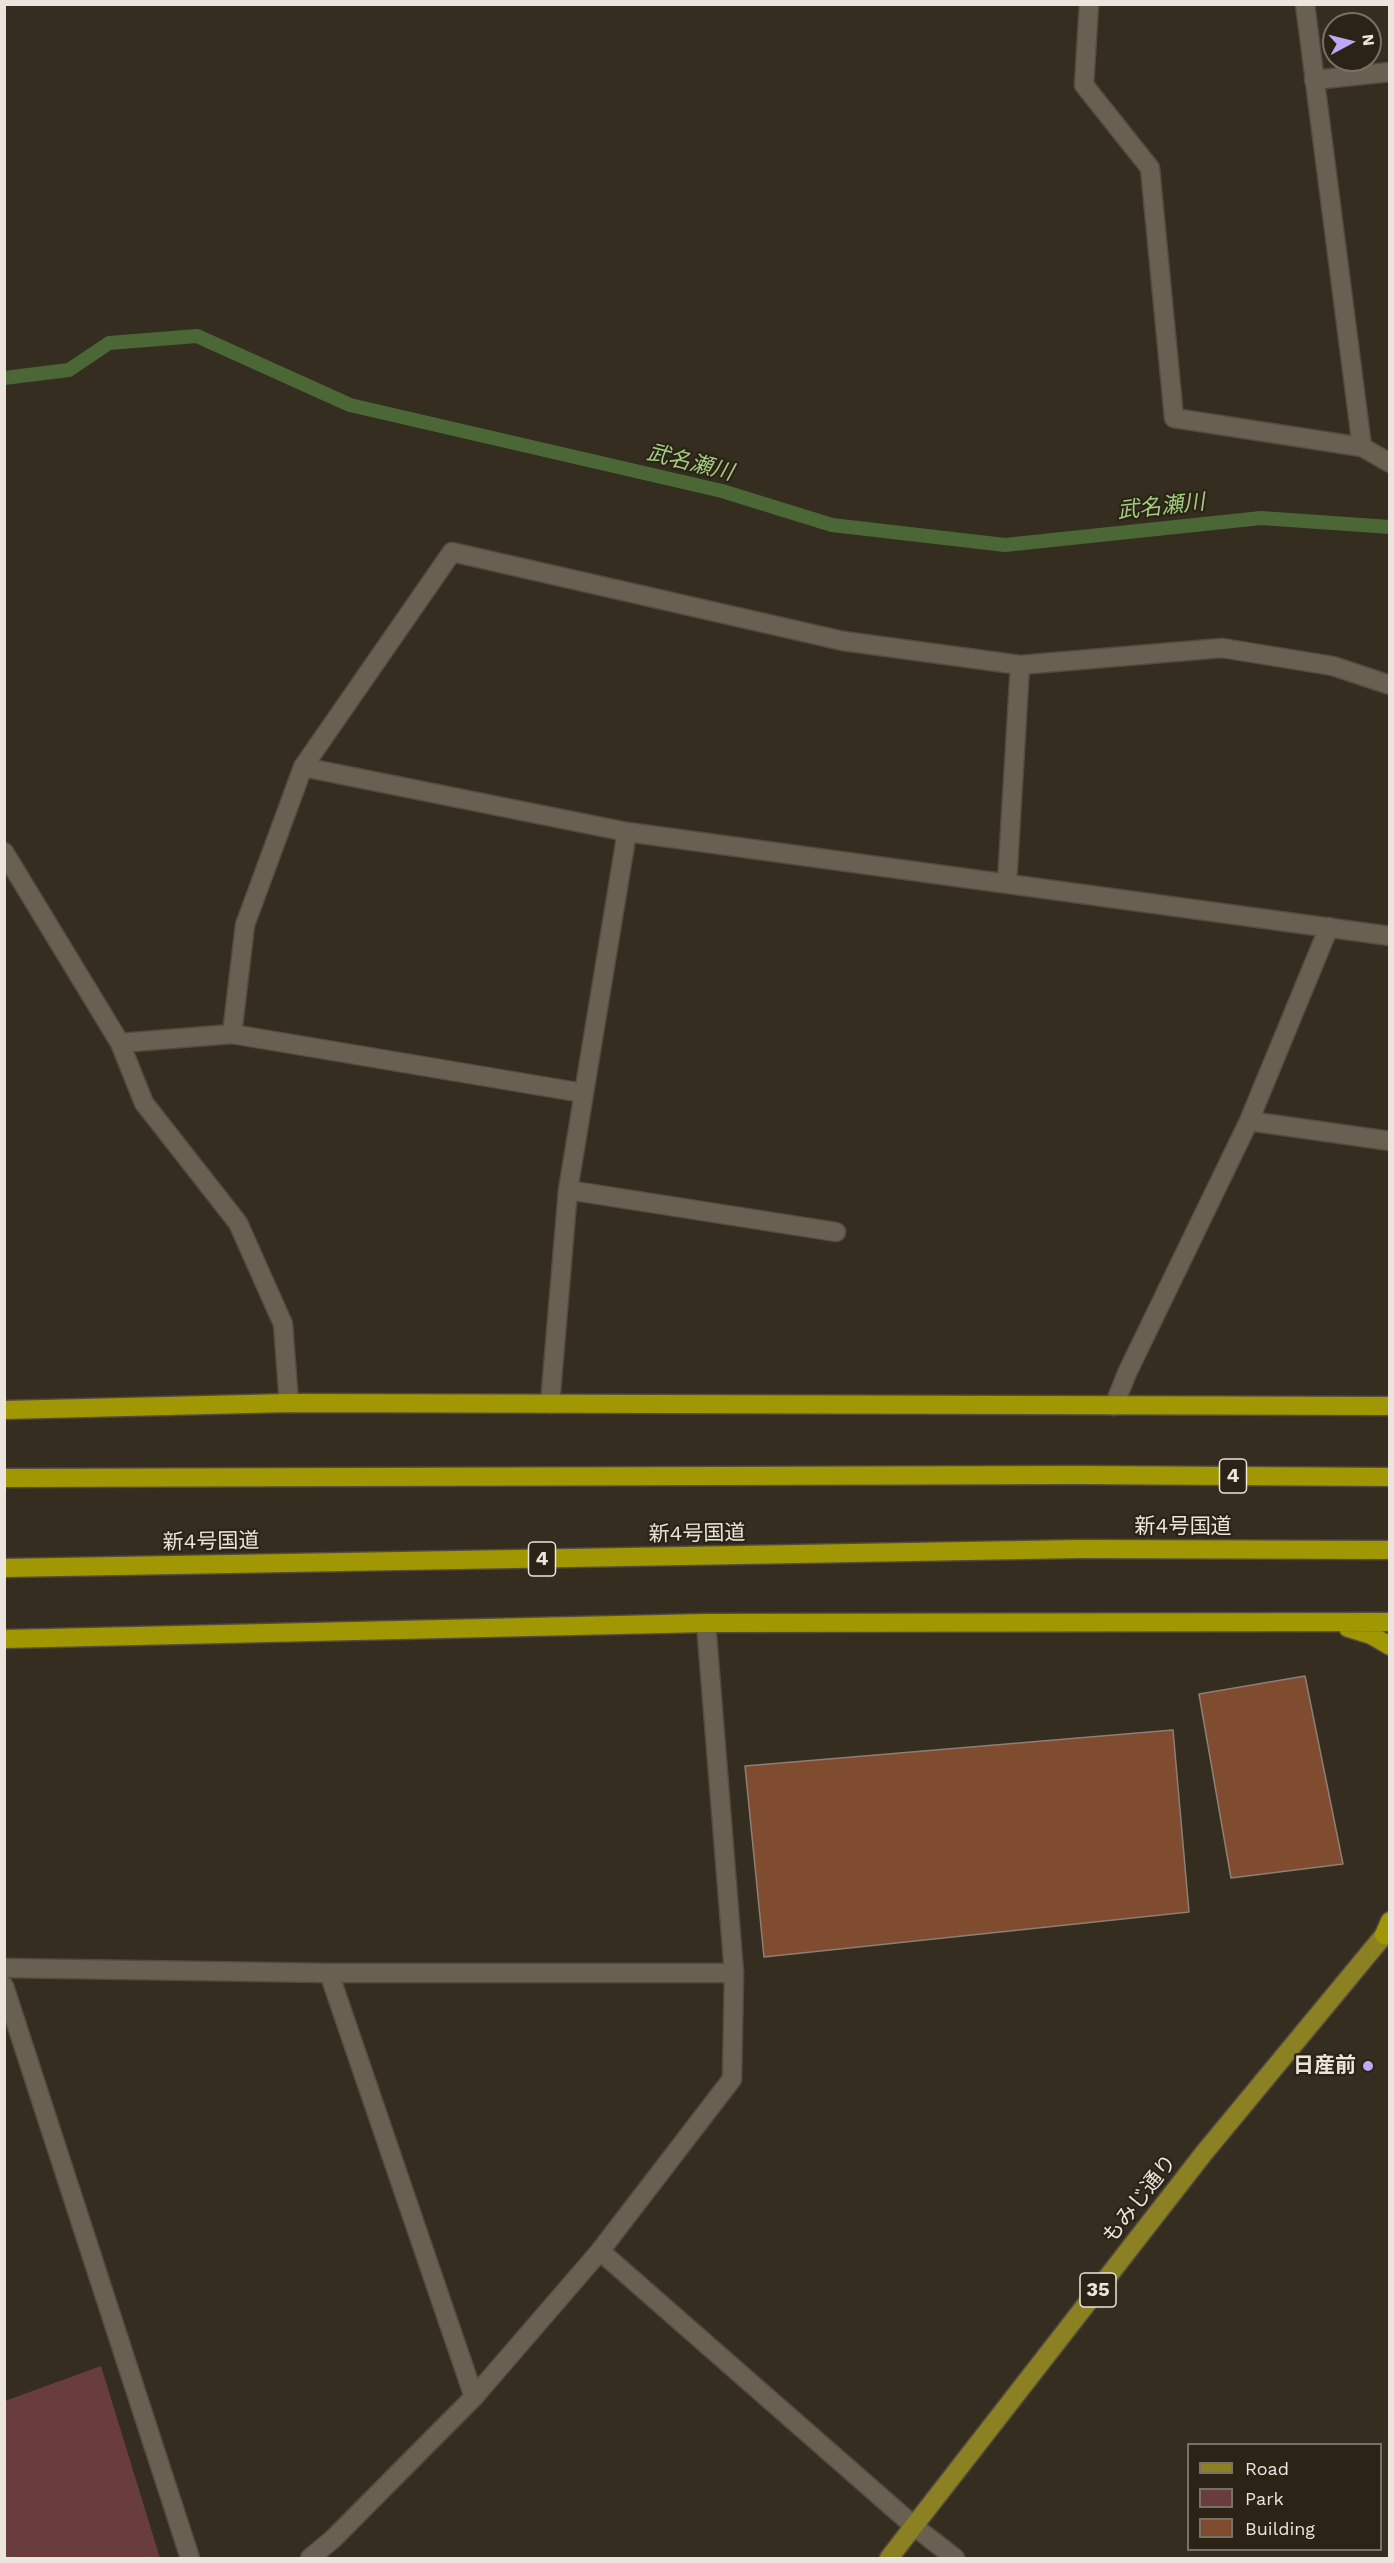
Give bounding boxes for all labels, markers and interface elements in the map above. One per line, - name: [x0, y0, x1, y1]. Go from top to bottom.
- north arrow: [1322, 12, 1382, 72]
- text: N: [1358, 33, 1379, 47]
- water label: 武名瀬川: [644, 440, 736, 486]
- water label: 武名瀬川: [1116, 489, 1206, 525]
- road number: 4: [1220, 1459, 1246, 1493]
- street label: 新4号国道: [1135, 1514, 1231, 1540]
- street label: 新4号国道: [648, 1521, 746, 1547]
- street label: 新4号国道: [162, 1529, 260, 1555]
- road number: 4: [528, 1542, 556, 1576]
- place label: 日産前: [1293, 2053, 1356, 2079]
- marker: 日産前: [1361, 2059, 1375, 2073]
- street label: もみじ通り: [1098, 2150, 1182, 2248]
- road number: 35: [1080, 2273, 1116, 2307]
- legend: [1187, 2443, 1382, 2551]
- text: Road: [1245, 2458, 1289, 2479]
- text: Park: [1245, 2488, 1284, 2509]
- text: Building: [1245, 2518, 1315, 2539]

